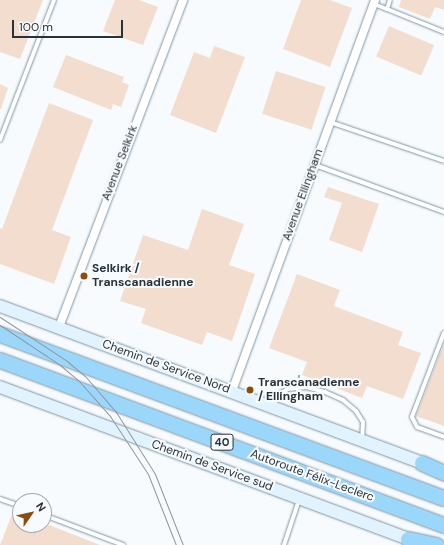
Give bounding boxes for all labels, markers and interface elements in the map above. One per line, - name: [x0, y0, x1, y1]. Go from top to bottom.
- scale bar: [14, 12, 125, 38]
- text: 100 m: [19, 19, 53, 35]
- street label: Avenue Selkirk: [99, 123, 141, 203]
- street label: Avenue Ellingham: [280, 147, 326, 243]
- place label: Selkirk / Transcanadienne: [92, 262, 193, 290]
- marker: Selkirk / Transcanadienne: [79, 271, 89, 281]
- street label: Chemin de Service Nord: [100, 337, 232, 397]
- place label: Transcanadienne / Ellingham: [258, 376, 359, 404]
- marker: Transcanadienne / Ellingham: [245, 385, 255, 395]
- road number: 40: [210, 433, 234, 451]
- street label: Chemin de Service sud: [149, 437, 275, 495]
- street label: Autoroute Félix-Leclerc: [248, 447, 376, 505]
- north arrow: [12, 493, 52, 533]
- text: N: [33, 500, 49, 514]

